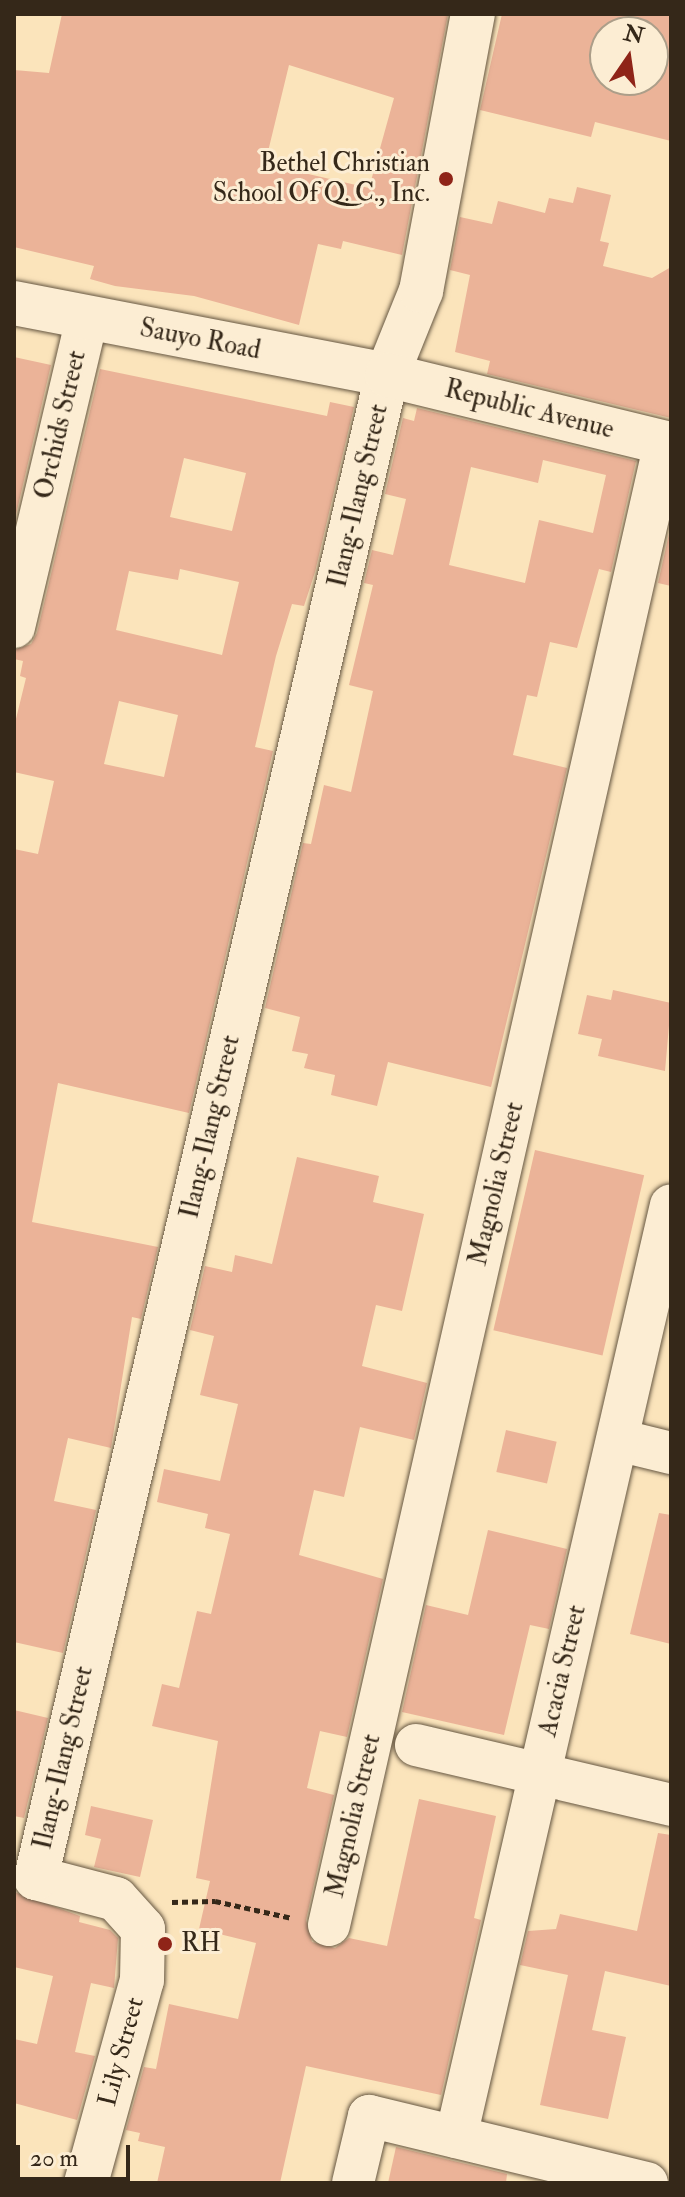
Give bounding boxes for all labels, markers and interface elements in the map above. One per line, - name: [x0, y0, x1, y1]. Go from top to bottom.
- north arrow: [589, 16, 669, 96]
- text: N: [621, 19, 647, 50]
- place label: Bethel Christian School Of Q. C., Inc.: [213, 148, 430, 210]
- marker: Bethel Christian School Of Q. C., Inc.: [437, 170, 455, 188]
- street label: Sauyo Road: [137, 313, 263, 367]
- street label: Orchids Street: [29, 348, 93, 502]
- street label: Republic Avenue: [441, 374, 617, 446]
- street label: Ilang-Ilang Street: [323, 401, 395, 591]
- street label: Ilang-Ilang Street: [175, 1032, 247, 1222]
- street label: Magnolia Street: [463, 1099, 531, 1269]
- street label: Acacia Street: [533, 1602, 593, 1740]
- street label: Ilang-Ilang Street: [28, 1663, 100, 1853]
- street label: Magnolia Street: [320, 1731, 388, 1901]
- place label: RH: [181, 1928, 221, 1960]
- marker: RH: [156, 1935, 174, 1953]
- street label: Lily Street: [92, 1994, 152, 2110]
- scale bar: [20, 2129, 134, 2179]
- text: 20 m: [30, 2143, 78, 2174]

